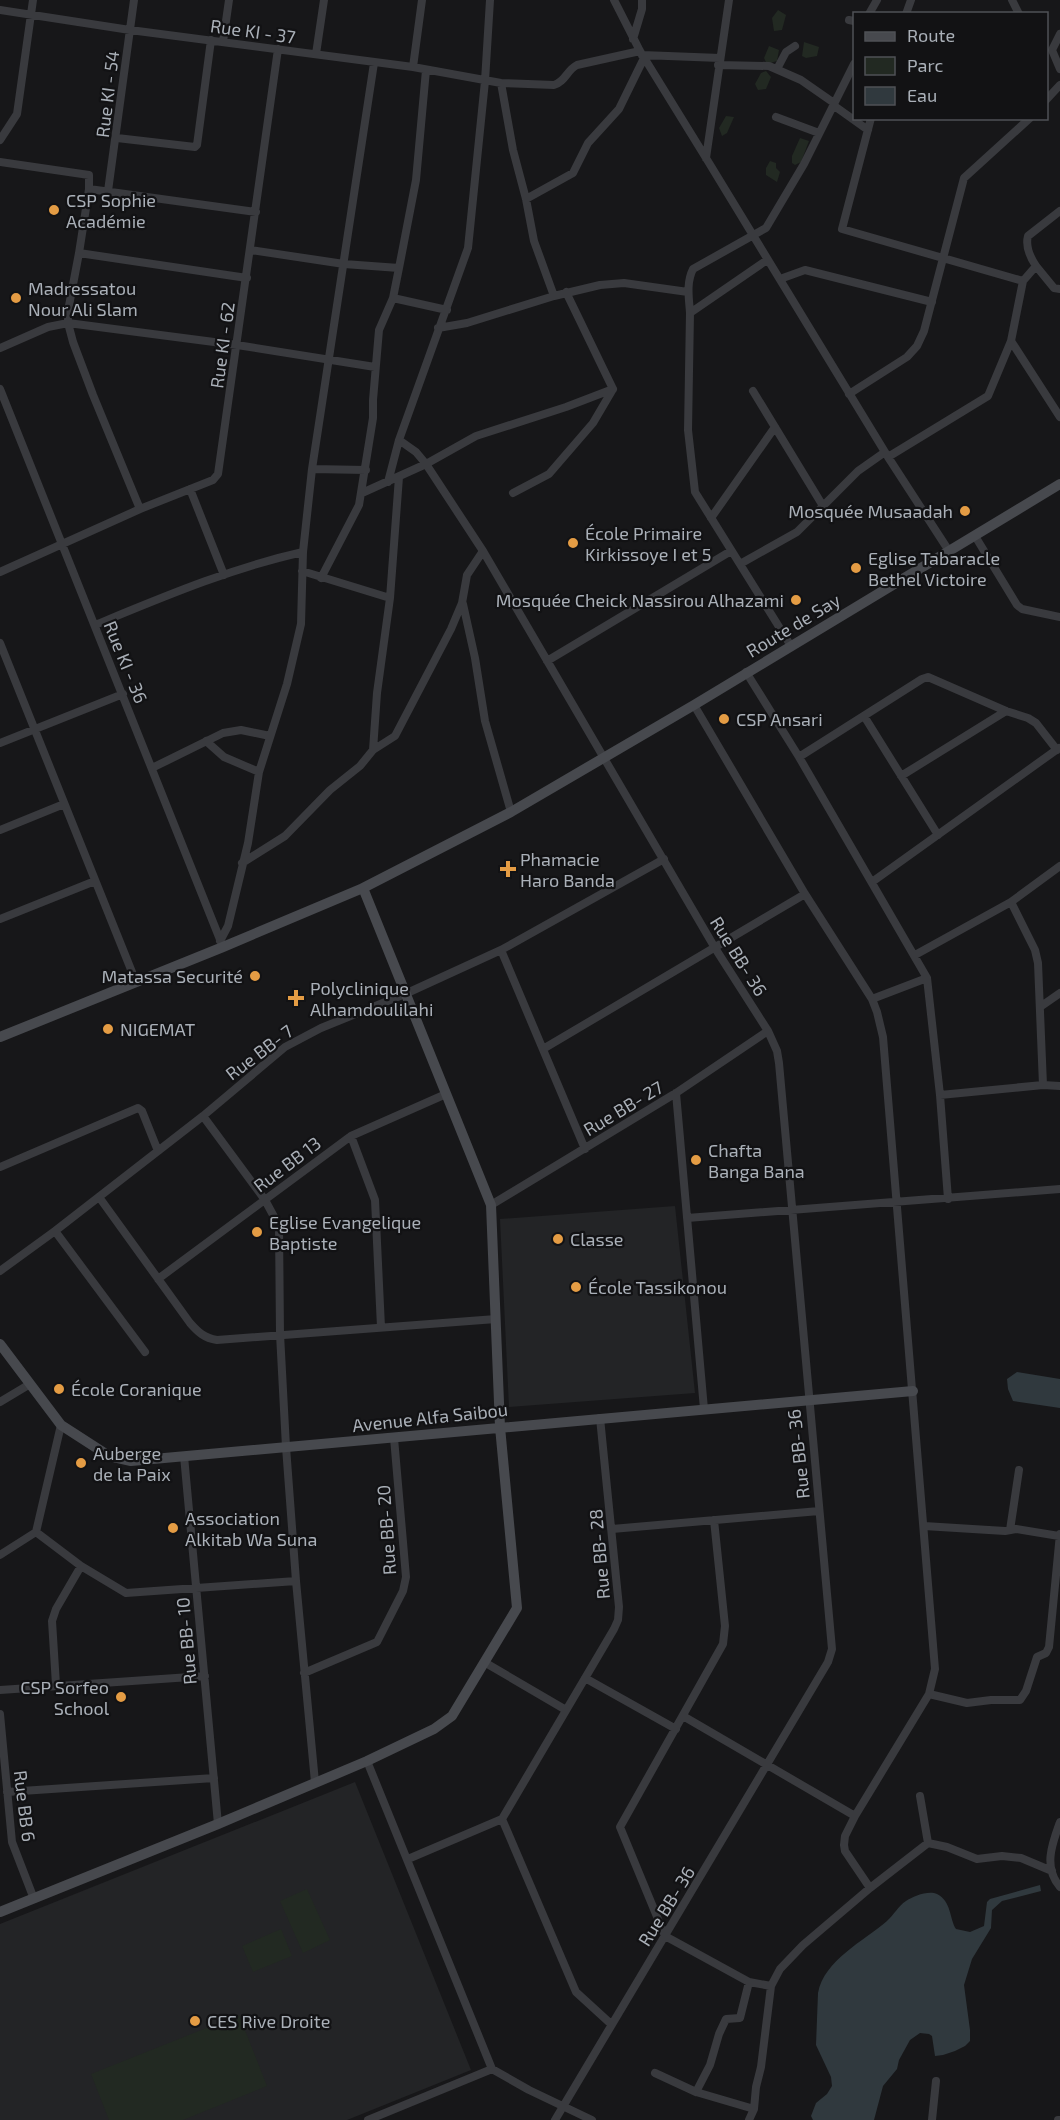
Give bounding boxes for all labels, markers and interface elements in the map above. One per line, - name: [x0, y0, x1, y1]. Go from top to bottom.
- legend: [853, 12, 1048, 120]
- street label: Rue KI - 37: [209, 14, 297, 48]
- text: Route: [907, 24, 955, 46]
- street label: Rue KI - 54: [91, 49, 123, 139]
- text: Parc: [907, 54, 943, 76]
- text: Eau: [907, 84, 937, 106]
- place label: CSP Sophie Académie: [66, 189, 156, 232]
- marker: CSP Sophie Académie: [47, 203, 61, 217]
- place label: Madressatou Nour Ali Slam: [28, 277, 138, 320]
- marker: Madressatou Nour Ali Slam: [9, 291, 23, 305]
- street label: Rue KI - 62: [205, 300, 239, 390]
- place label: Mosquée Musaadah: [788, 500, 953, 522]
- marker: Mosquée Musaadah: [958, 504, 972, 518]
- place label: École Primaire Kirkissoye I et 5: [585, 522, 711, 565]
- marker: École Primaire Kirkissoye I et 5: [566, 536, 580, 550]
- place label: Eglise Tabaracle Bethel Victoire: [868, 547, 1000, 590]
- marker: Eglise Tabaracle Bethel Victoire: [849, 561, 863, 575]
- street label: Route de Say: [742, 588, 844, 662]
- place label: Mosquée Cheick Nassirou Alhazami: [496, 589, 784, 611]
- marker: Mosquée Cheick Nassirou Alhazami: [789, 593, 803, 607]
- street label: Rue KI - 36: [100, 618, 152, 706]
- place label: CSP Ansari: [736, 708, 823, 730]
- marker: CSP Ansari: [717, 712, 731, 726]
- place label: Phamacie Haro Banda: [520, 848, 615, 891]
- marker: Phamacie Haro Banda: [501, 862, 515, 876]
- street label: Rue BB- 36: [706, 912, 772, 1000]
- place label: Matassa Securité: [101, 965, 243, 987]
- marker: Matassa Securité: [248, 969, 262, 983]
- place label: Polyclinique Alhamdoulilahi: [310, 977, 433, 1020]
- marker: Polyclinique Alhamdoulilahi: [287, 989, 305, 1007]
- place label: NIGEMAT: [120, 1018, 196, 1040]
- street label: Rue BB- 7: [221, 1020, 297, 1084]
- marker: NIGEMAT: [101, 1022, 115, 1036]
- street label: Rue BB- 27: [579, 1076, 667, 1140]
- street label: Rue BB 13: [249, 1132, 325, 1196]
- place label: Chafta Banga Bana: [708, 1139, 805, 1182]
- marker: Chafta Banga Bana: [689, 1153, 703, 1167]
- place label: Eglise Evangelique Baptiste: [269, 1211, 421, 1254]
- marker: Eglise Evangelique Baptiste: [250, 1225, 264, 1239]
- place label: Classe: [570, 1228, 623, 1250]
- marker: Classe: [551, 1232, 565, 1246]
- place label: École Tassikonou: [588, 1276, 727, 1298]
- marker: École Tassikonou: [569, 1280, 583, 1294]
- place label: École Coranique: [71, 1378, 202, 1400]
- marker: École Coranique: [52, 1382, 66, 1396]
- street label: Avenue Alfa Saibou: [351, 1398, 509, 1436]
- street label: Rue BB- 36: [782, 1408, 814, 1500]
- place label: Auberge de la Paix: [93, 1442, 171, 1485]
- marker: Auberge de la Paix: [74, 1456, 88, 1470]
- street label: Rue BB- 20: [372, 1484, 400, 1576]
- place label: Association Alkitab Wa Suna: [185, 1507, 317, 1550]
- street label: Rue BB- 28: [584, 1508, 614, 1600]
- marker: Association Alkitab Wa Suna: [166, 1521, 180, 1535]
- street label: Rue BB- 10: [171, 1596, 201, 1686]
- place label: CSP Sorfeo School: [20, 1676, 110, 1719]
- marker: CSP Sorfeo School: [114, 1690, 128, 1704]
- street label: Rue BB 6: [10, 1769, 40, 1843]
- street label: Rue BB- 36: [633, 1862, 699, 1950]
- place label: CES Rive Droite: [207, 2010, 330, 2032]
- marker: CES Rive Droite: [188, 2014, 202, 2028]

